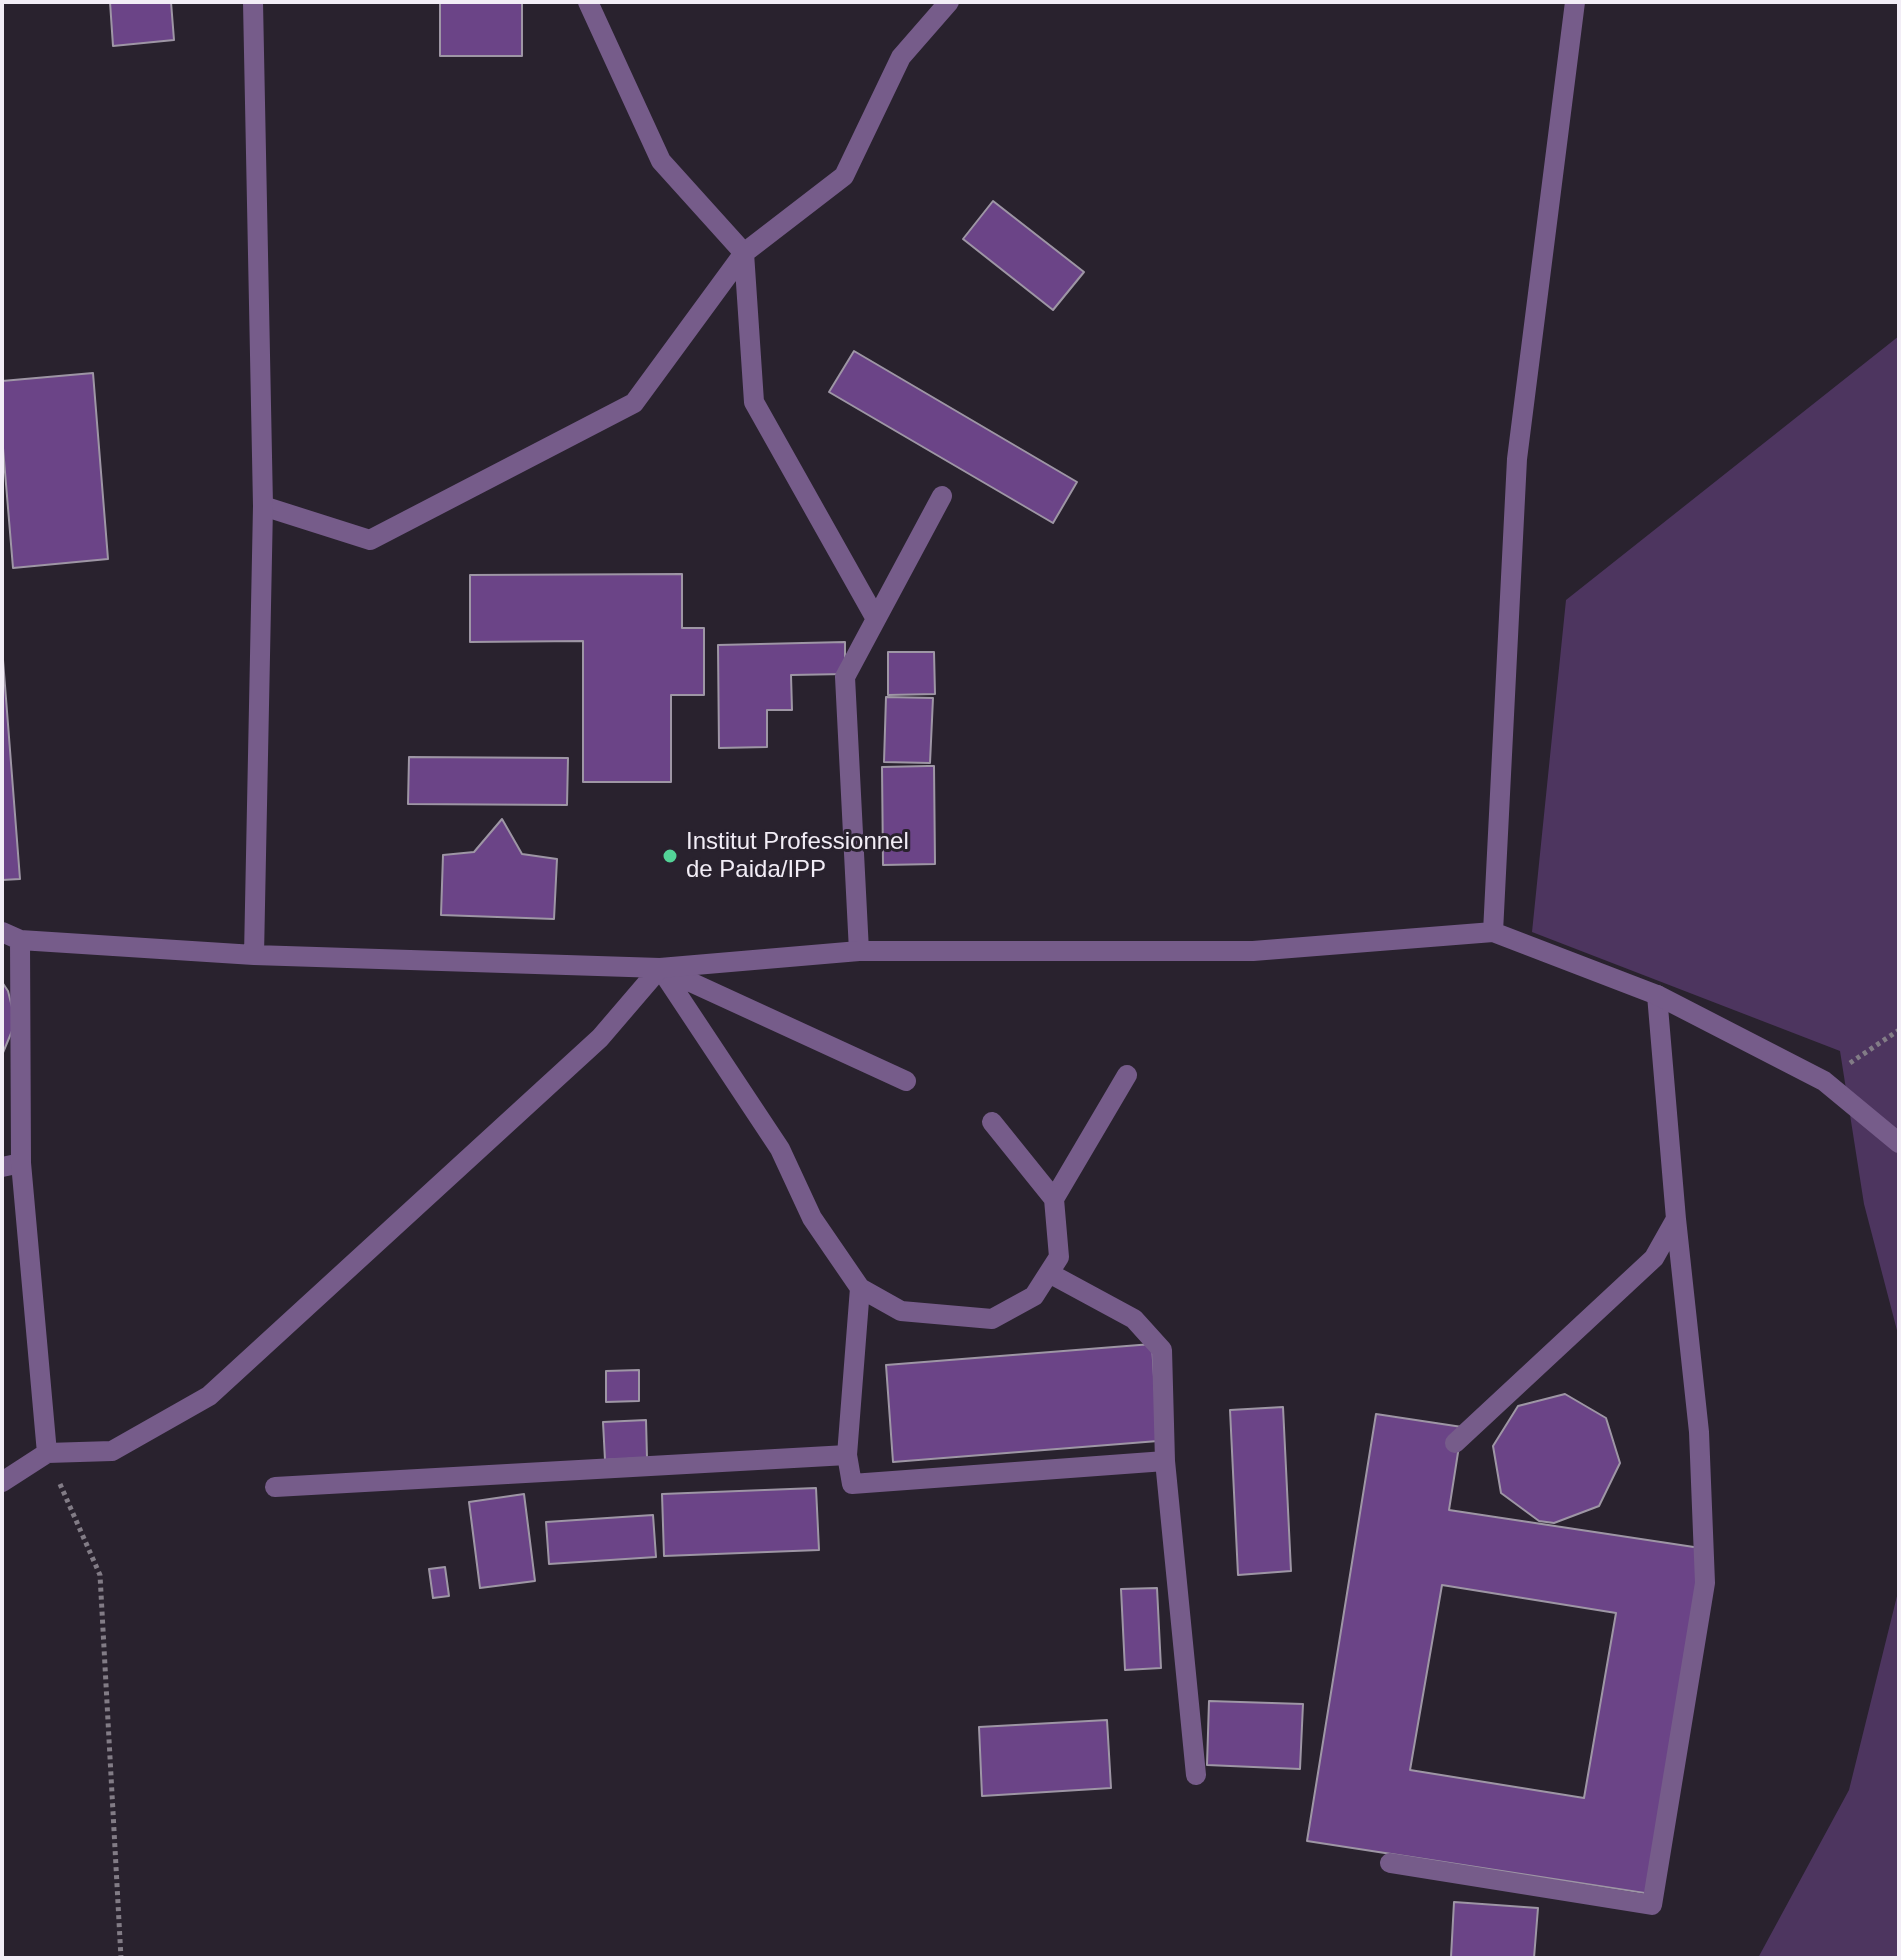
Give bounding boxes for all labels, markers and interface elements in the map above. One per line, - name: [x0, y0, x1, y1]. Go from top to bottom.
- place label: Institut Professionnel de Paida/IPP: [686, 828, 909, 884]
- marker: Institut Professionnel de Paida/IPP: [661, 847, 679, 865]

